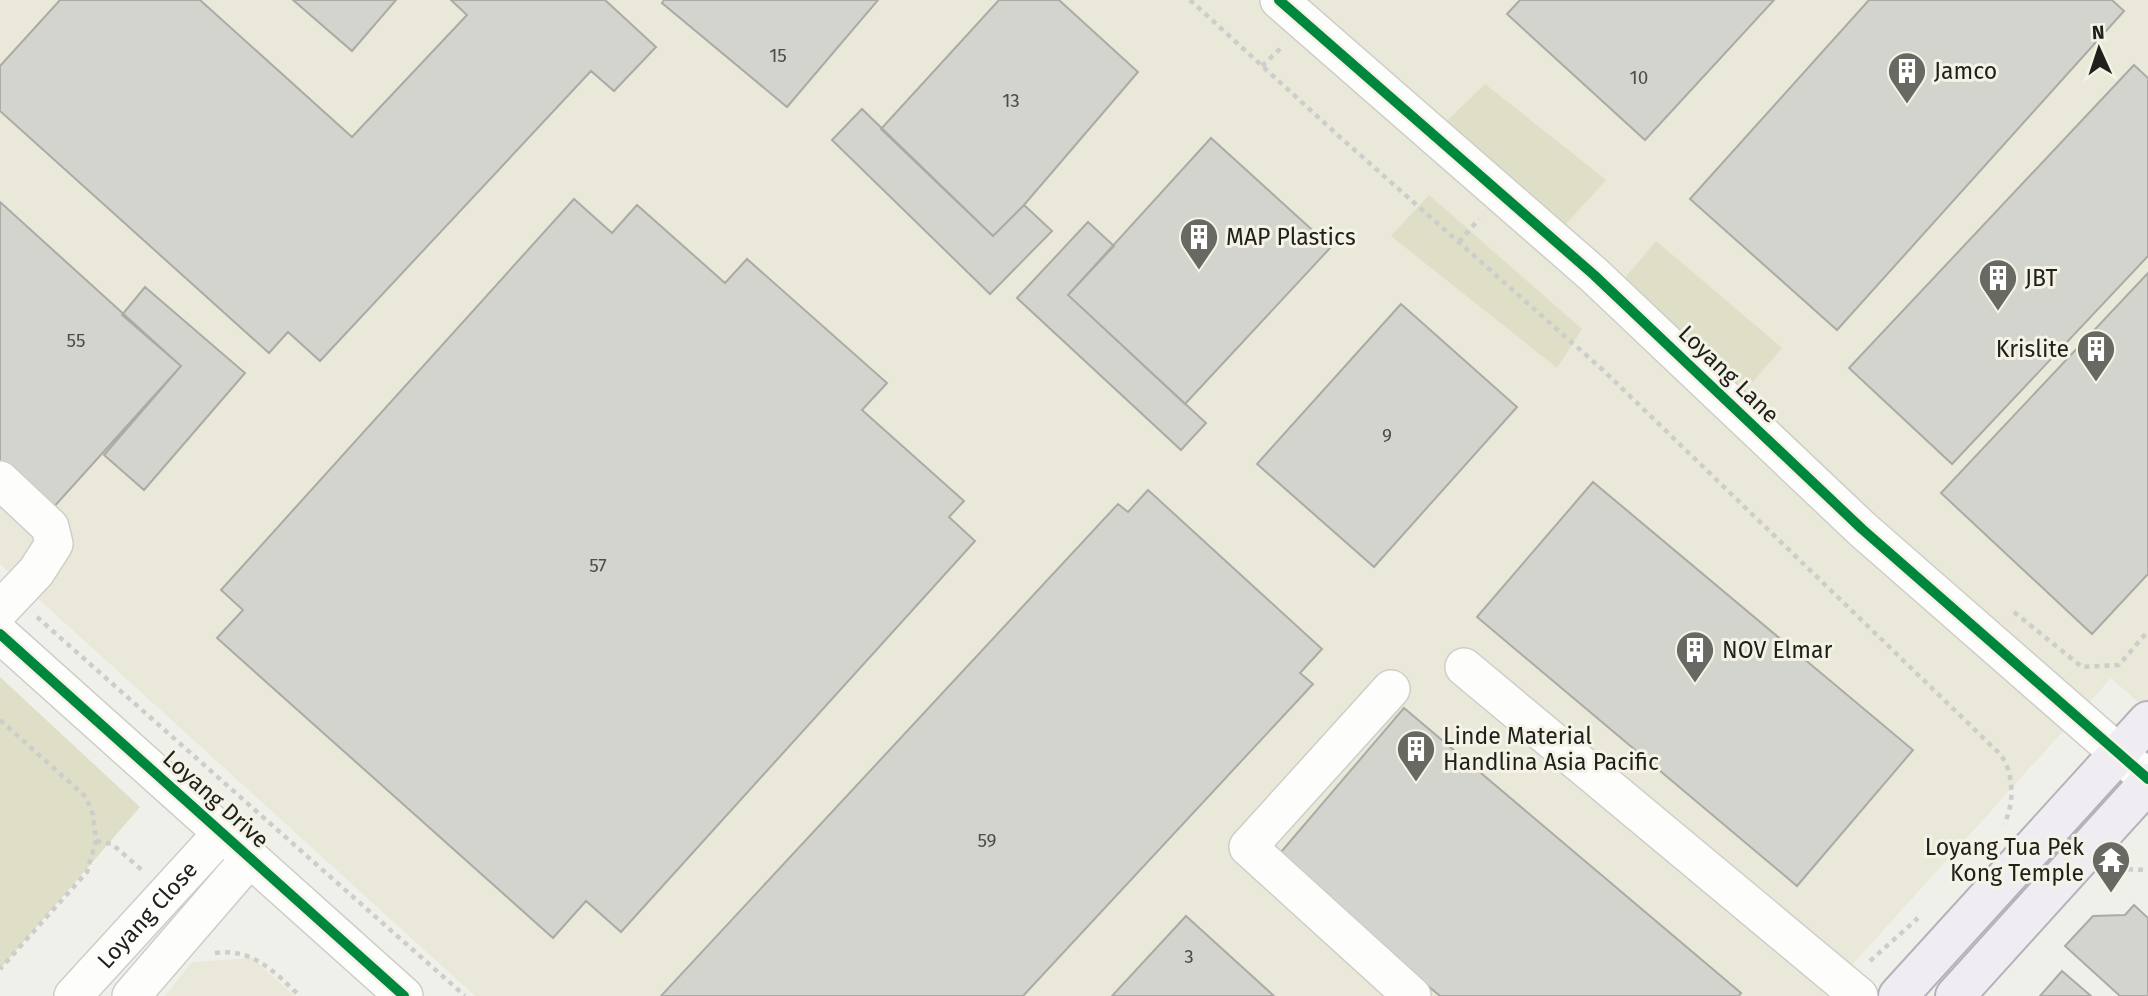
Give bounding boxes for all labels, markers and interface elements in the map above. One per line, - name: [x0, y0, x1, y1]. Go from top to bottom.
- north arrow: [2064, 14, 2134, 84]
- text: N: [2091, 21, 2105, 44]
- house number: 15: [769, 44, 787, 67]
- building icon: Jamco: [1886, 50, 1928, 105]
- place label: Jamco: [1934, 57, 1997, 85]
- house number: 10: [1630, 66, 1648, 89]
- house number: 13: [1002, 89, 1020, 112]
- building icon: MAP Plastics: [1178, 216, 1220, 271]
- place label: MAP Plastics: [1226, 223, 1356, 251]
- building icon: JBT: [1977, 257, 2019, 312]
- place label: JBT: [2025, 264, 2058, 292]
- street label: Loyang Lane: [1673, 319, 1785, 429]
- building icon: Krislite: [2075, 328, 2117, 383]
- house number: 55: [67, 329, 85, 352]
- place label: Krislite: [1996, 335, 2069, 363]
- house number: 9: [1382, 424, 1392, 447]
- house number: 57: [589, 554, 607, 577]
- building icon: NOV Elmar: [1674, 629, 1716, 684]
- place label: NOV Elmar: [1722, 636, 1832, 664]
- place label: Linde Material Handlina Asia Pacific: [1443, 722, 1659, 776]
- building icon: Linde Material Handlina Asia Pacific: [1395, 728, 1437, 783]
- street label: Loyang Drive: [157, 744, 275, 854]
- house number: 59: [977, 829, 997, 852]
- place label: Loyang Tua Pek Kong Temple: [1925, 833, 2084, 887]
- temple icon: Loyang Tua Pek Kong Temple: [2090, 839, 2132, 894]
- street label: Loyang Close: [91, 855, 203, 974]
- house number: 3: [1184, 945, 1194, 968]

